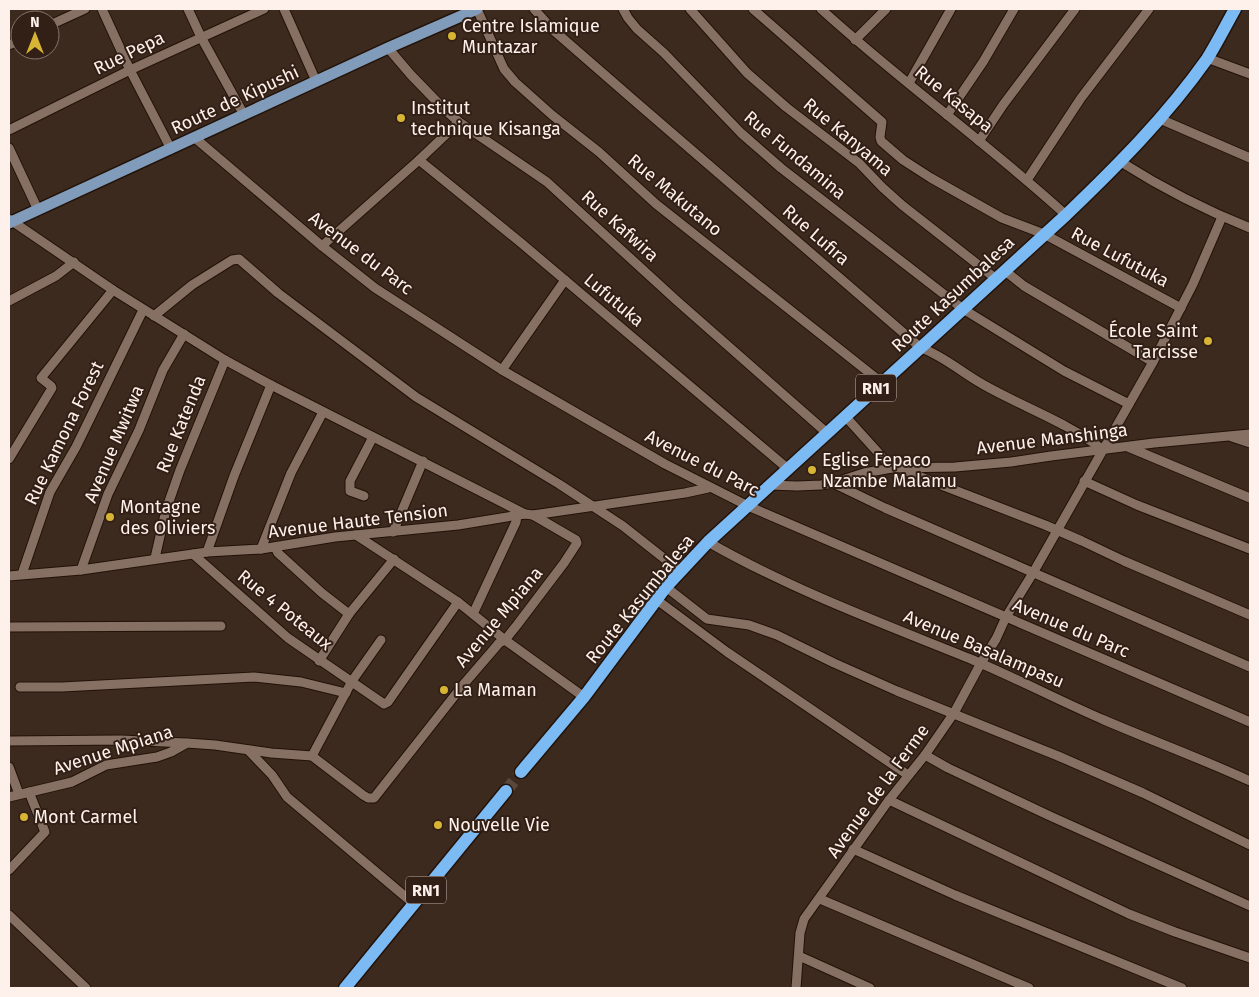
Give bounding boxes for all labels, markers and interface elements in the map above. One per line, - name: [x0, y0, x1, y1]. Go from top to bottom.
- north arrow: [10, 10, 60, 60]
- text: N: [30, 14, 40, 31]
- place label: Centre Islamique Muntazar: [462, 15, 600, 58]
- street label: Rue Pepa: [90, 26, 168, 80]
- marker: Centre Islamique Muntazar: [446, 30, 458, 42]
- street label: Route de Kipushi: [168, 61, 302, 139]
- street label: Rue Kasapa: [910, 61, 998, 137]
- street label: Rue Kanyama: [799, 93, 897, 181]
- place label: Institut technique Kisanga: [411, 97, 561, 140]
- street label: Rue Fundamina: [739, 106, 851, 204]
- marker: Institut technique Kisanga: [395, 112, 407, 124]
- street label: Rue Makutano: [623, 149, 727, 241]
- street label: Rue Kafwira: [577, 186, 663, 266]
- street label: Rue Lufira: [778, 200, 854, 270]
- street label: Avenue du Parc: [305, 207, 418, 300]
- street label: Rue Lufutuka: [1067, 222, 1173, 292]
- street label: Route Kasumbalesa: [887, 231, 1019, 357]
- street label: Lufutuka: [580, 269, 648, 331]
- place label: École Saint Tarcisse: [1108, 319, 1198, 363]
- marker: École Saint Tarcisse: [1202, 335, 1214, 347]
- street label: Rue Kamona Forest: [20, 357, 109, 508]
- street label: Rue Katenda: [151, 372, 211, 476]
- road number: RN1: [856, 374, 896, 402]
- street label: Avenue Mwitwa: [79, 382, 149, 506]
- street label: Avenue Manshinga: [975, 419, 1129, 459]
- street label: Avenue du Parc: [641, 425, 763, 501]
- place label: Eglise Fepaco Nzambe Malamu: [822, 449, 957, 492]
- marker: Eglise Fepaco Nzambe Malamu: [806, 464, 818, 476]
- place label: Montagne des Oliviers: [120, 496, 215, 539]
- street label: Avenue Haute Tension: [267, 499, 449, 543]
- marker: Montagne des Oliviers: [104, 511, 116, 523]
- street label: Route Kasumbalesa: [581, 530, 699, 668]
- street label: Avenue Mpiana: [451, 562, 547, 672]
- street label: Rue 4 Poteaux: [233, 565, 337, 655]
- street label: Avenue du Parc: [1009, 593, 1133, 663]
- street label: Avenue Basalampasu: [900, 605, 1068, 693]
- place label: La Maman: [454, 679, 537, 701]
- marker: La Maman: [438, 684, 450, 696]
- street label: Avenue Mpiana: [50, 720, 176, 780]
- street label: Avenue de la Ferme: [822, 720, 934, 862]
- place label: Mont Carmel: [34, 806, 137, 828]
- marker: Mont Carmel: [18, 811, 30, 823]
- place label: Nouvelle Vie: [448, 814, 550, 836]
- marker: Nouvelle Vie: [432, 819, 444, 831]
- road number: RN1: [406, 876, 446, 904]

